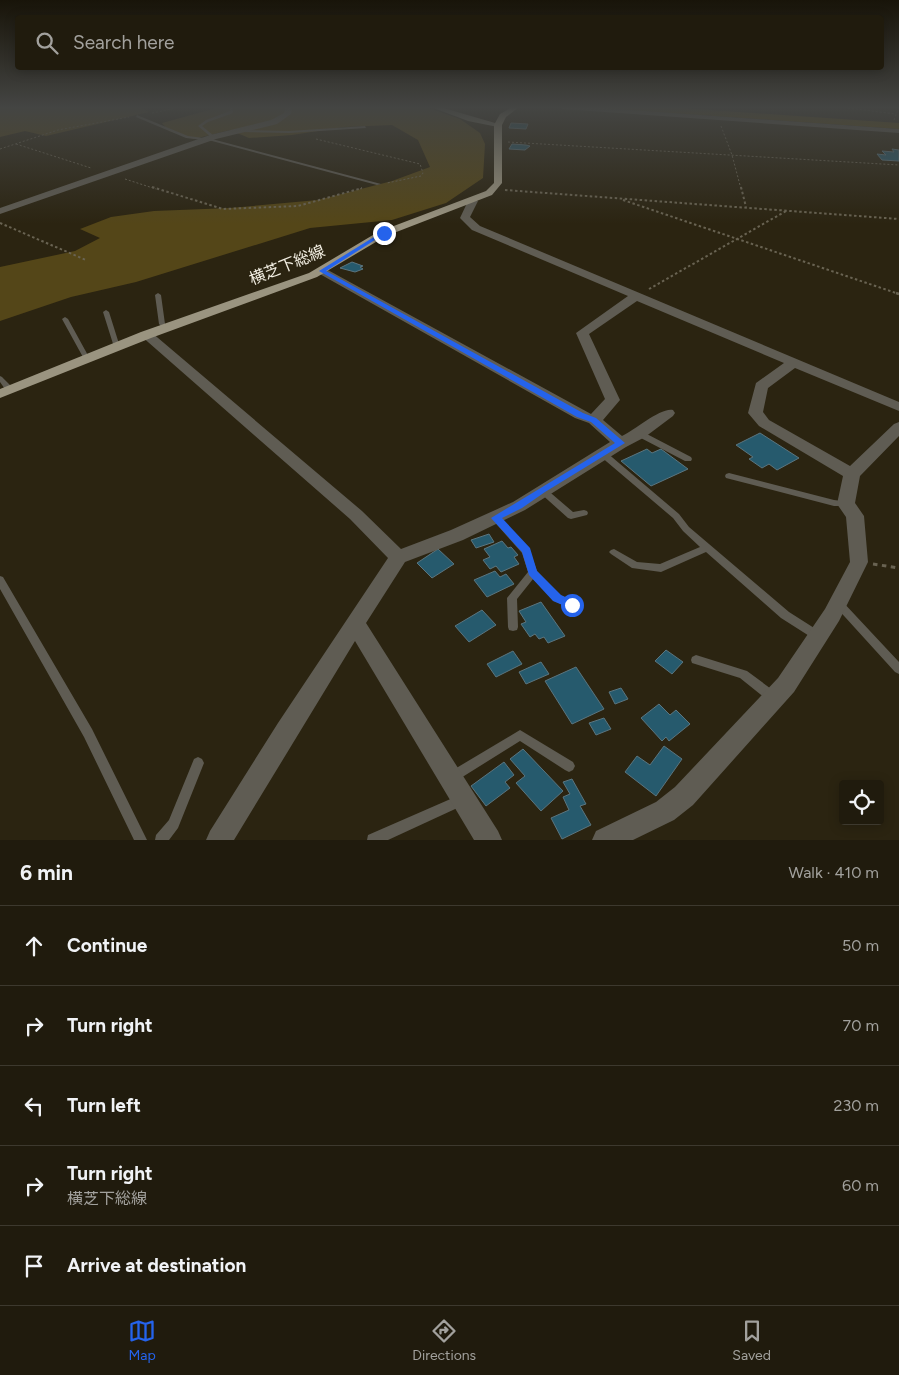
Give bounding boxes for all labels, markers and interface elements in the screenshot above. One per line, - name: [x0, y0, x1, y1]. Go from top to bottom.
- search box: [15, 15, 884, 70]
- icon: search: [33, 29, 61, 57]
- text: Search here: [73, 31, 175, 54]
- route end: [373, 222, 396, 245]
- street label: 横芝下総線: [246, 241, 328, 289]
- route start: [561, 594, 584, 617]
- map controls: [839, 780, 884, 825]
- button: locate: [839, 780, 884, 825]
- text: 6 min: [20, 860, 73, 885]
- text: Walk · 410 m: [789, 863, 879, 882]
- icon: ahead: [20, 932, 48, 960]
- text: Continue: [67, 934, 147, 957]
- text: 50 m: [842, 936, 879, 955]
- icon: right: [20, 1012, 48, 1040]
- text: Turn right: [67, 1014, 153, 1037]
- text: 70 m: [843, 1016, 879, 1035]
- icon: left: [20, 1092, 48, 1120]
- text: Turn left: [67, 1094, 141, 1117]
- text: 230 m: [834, 1096, 879, 1115]
- text: Turn right: [67, 1162, 153, 1185]
- icon: right: [20, 1172, 48, 1200]
- text: 60 m: [842, 1176, 879, 1195]
- text: 横芝下総線: [67, 1189, 147, 1208]
- icon: arrive: [20, 1252, 48, 1280]
- text: Arrive at destination: [67, 1254, 246, 1277]
- tab: Map: [128, 1317, 156, 1364]
- tab: Directions: [412, 1317, 476, 1364]
- tab: Saved: [732, 1317, 771, 1364]

